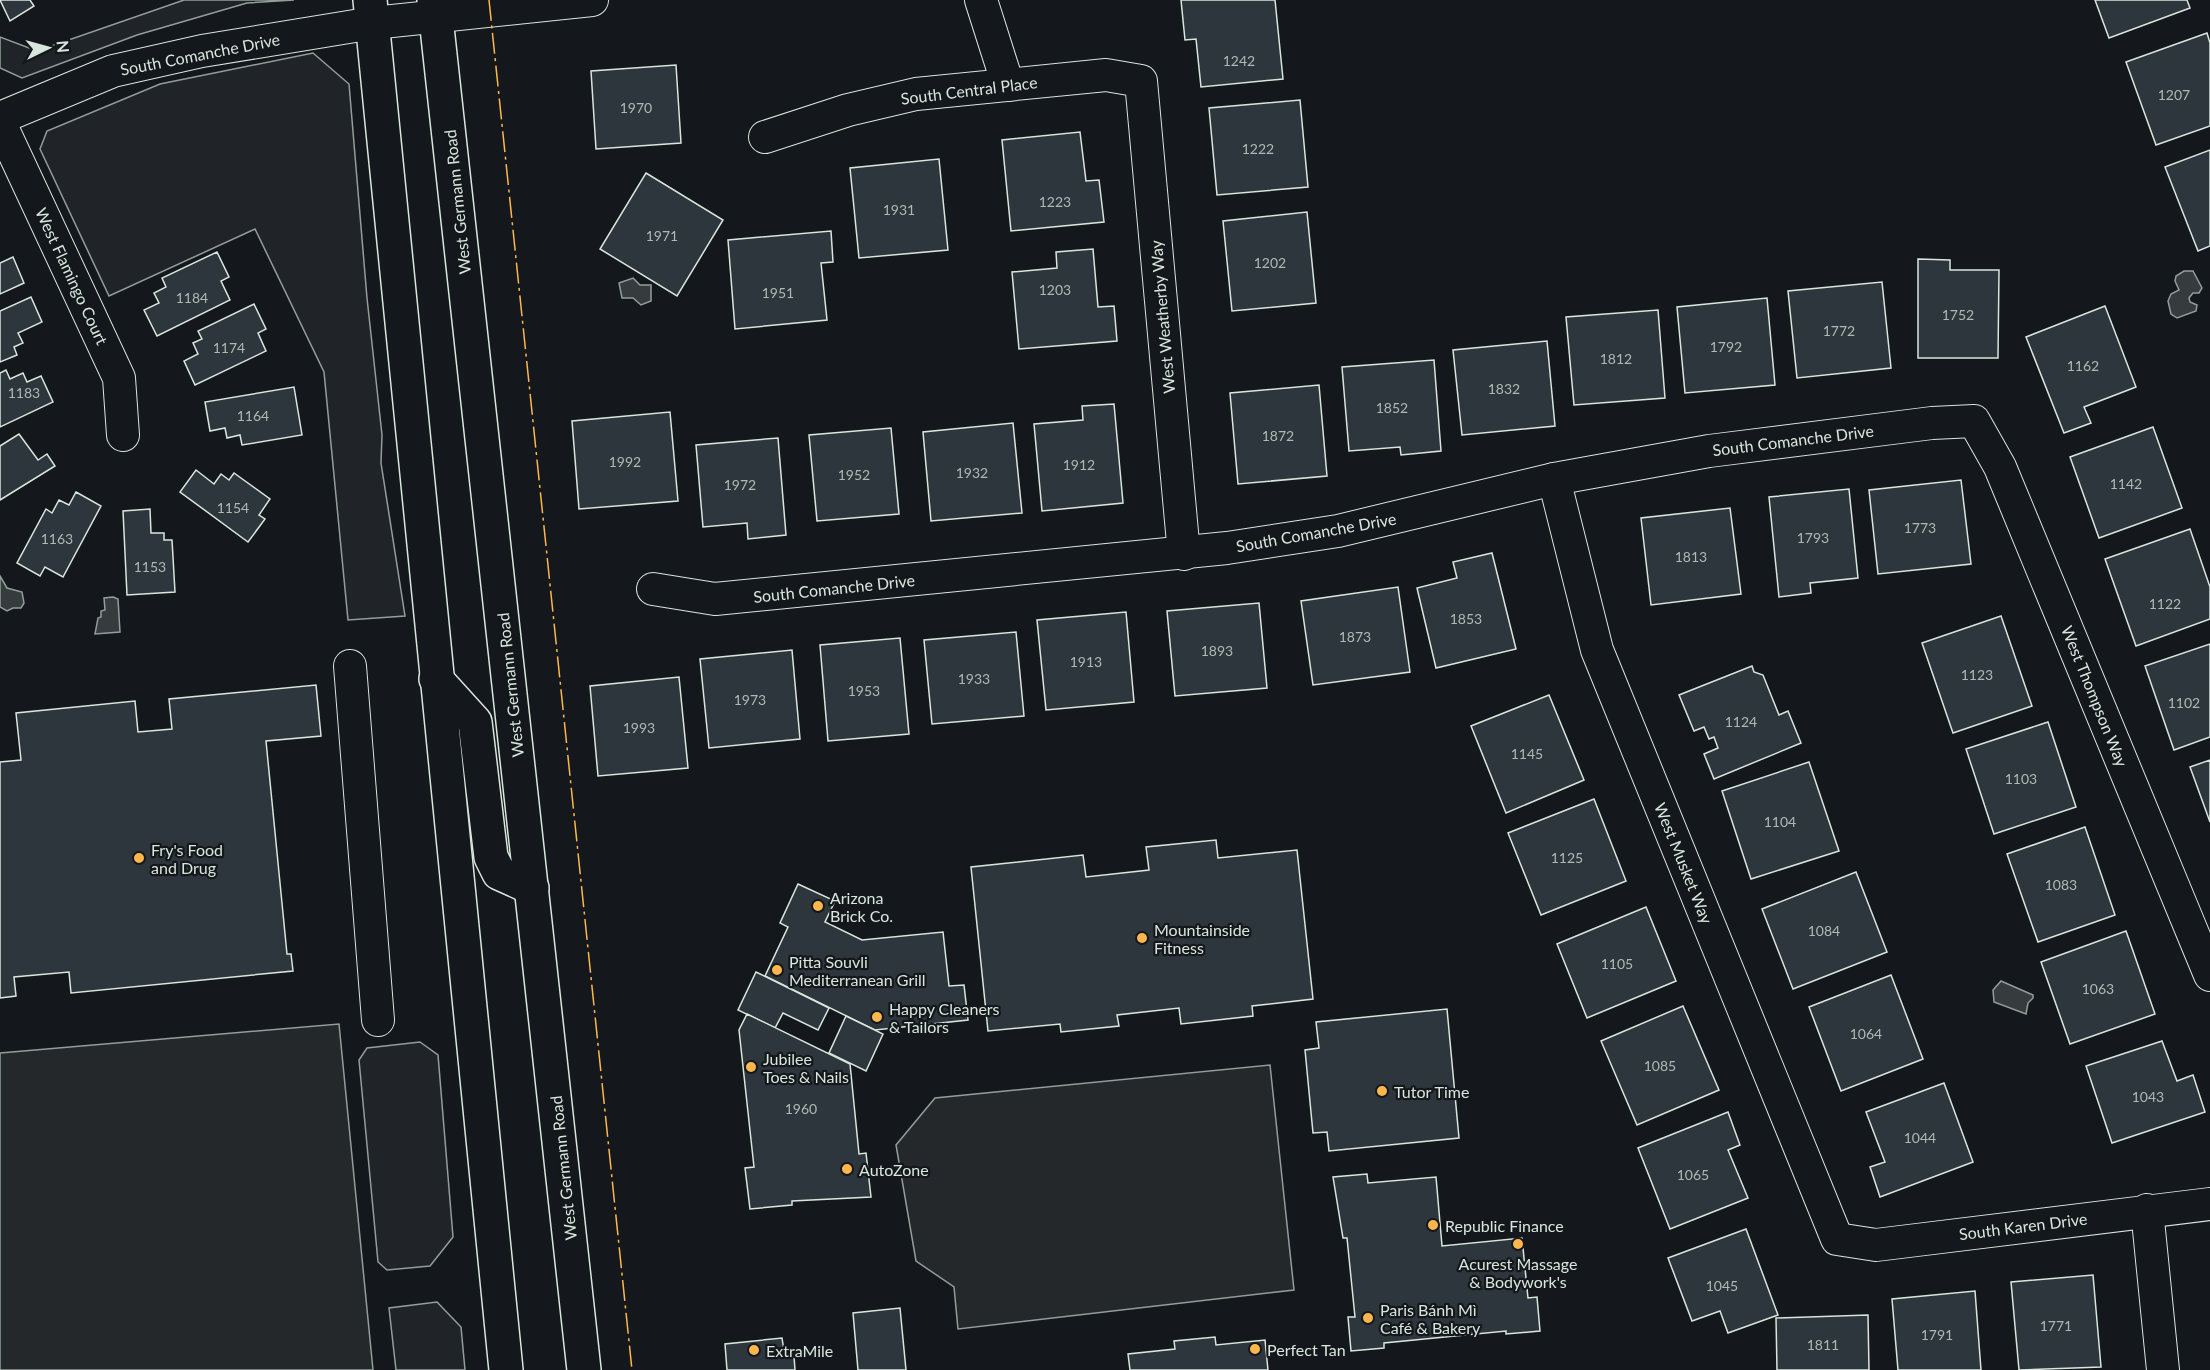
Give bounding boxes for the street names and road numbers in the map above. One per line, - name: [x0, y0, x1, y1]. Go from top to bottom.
- street label: South Comanche Drive: [119, 29, 281, 79]
- street label: South Central Place: [900, 72, 1038, 108]
- street label: West Germann Road: [440, 129, 474, 275]
- street label: West Flamingo Court: [32, 205, 112, 348]
- street label: West Weatherby Way: [1146, 239, 1178, 394]
- street label: South Comanche Drive: [1711, 421, 1875, 459]
- street label: South Comanche Drive: [1234, 509, 1398, 555]
- street label: South Comanche Drive: [752, 570, 916, 606]
- street label: West Germann Road: [493, 612, 527, 758]
- street label: West Thompson Way: [2058, 623, 2132, 770]
- street label: West Musket Way: [1651, 800, 1717, 927]
- street label: West Germann Road: [546, 1095, 580, 1241]
- street label: South Karen Drive: [1958, 1209, 2088, 1243]

